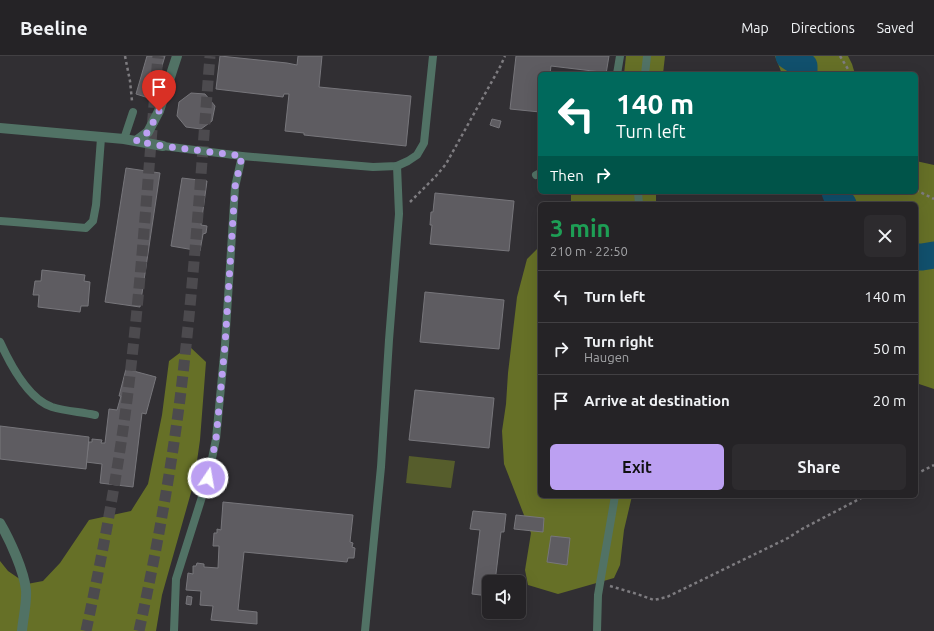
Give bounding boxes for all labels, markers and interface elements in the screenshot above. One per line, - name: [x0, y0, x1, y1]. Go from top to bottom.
- text: Beeline: [20, 17, 88, 39]
- text: Map: [741, 20, 769, 36]
- text: Directions: [791, 20, 855, 36]
- text: Saved: [877, 20, 914, 36]
- pin: [142, 70, 176, 111]
- icon: arrive: [148, 76, 170, 98]
- icon: left: [550, 88, 602, 140]
- text: 140 m: [616, 88, 694, 119]
- text: Turn left: [616, 121, 686, 141]
- icon: right: [592, 164, 614, 186]
- text: Then: [550, 167, 584, 184]
- text: 3 min: [550, 215, 611, 242]
- button: close: [864, 215, 906, 257]
- text: 210 m · 22:50: [550, 244, 628, 258]
- icon: left: [550, 286, 572, 308]
- text: Turn left: [584, 288, 645, 305]
- text: 140 m: [864, 288, 906, 305]
- text: Turn right: [584, 333, 654, 350]
- icon: right: [550, 338, 572, 360]
- text: 50 m: [873, 340, 906, 357]
- text: Haugen: [584, 350, 629, 364]
- icon: arrive: [550, 390, 572, 412]
- text: Arrive at destination: [584, 392, 730, 409]
- text: 20 m: [873, 392, 906, 409]
- button: Exit: [550, 444, 724, 490]
- button: Share: [732, 444, 906, 490]
- position arrow: [187, 457, 229, 499]
- map controls: [482, 575, 526, 619]
- button: sound: [482, 575, 526, 619]

